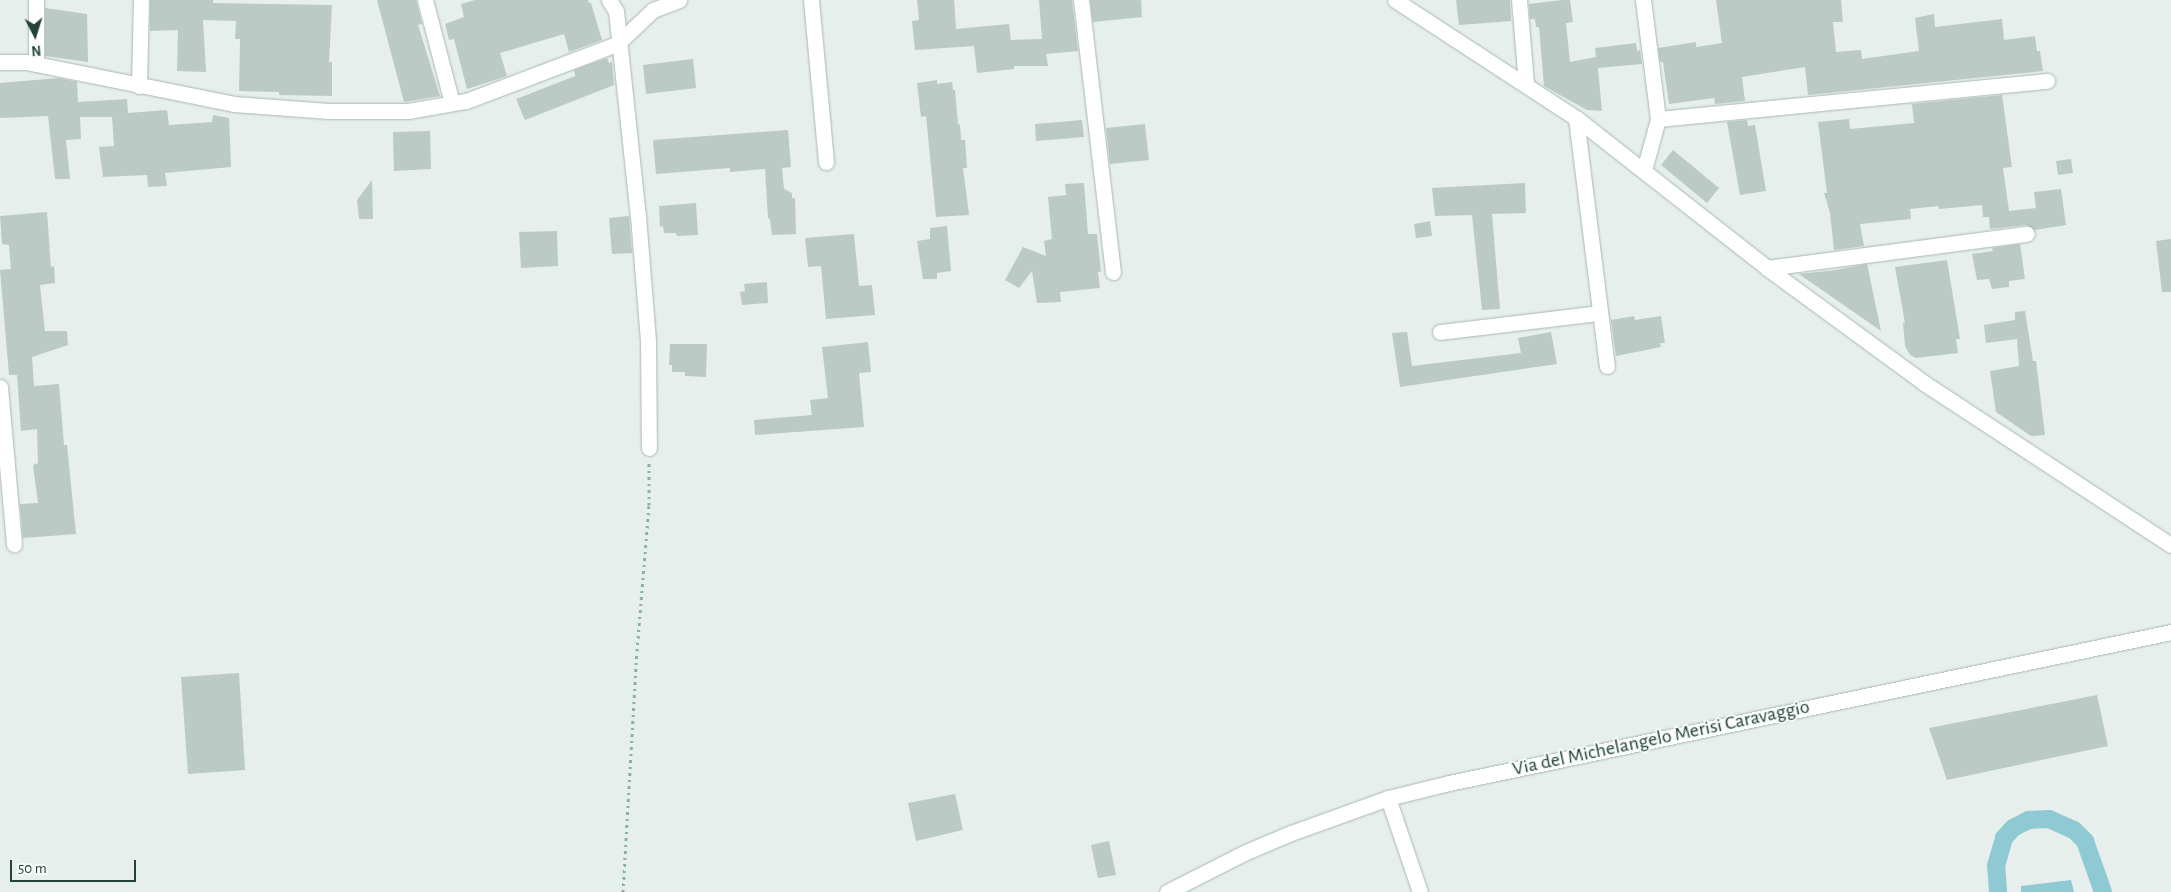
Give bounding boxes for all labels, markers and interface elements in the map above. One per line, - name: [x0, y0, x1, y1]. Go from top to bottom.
- north arrow: [10, 10, 60, 60]
- text: N: [31, 43, 42, 57]
- street label: Via del Michelangelo Merisi Caravaggio: [1510, 695, 1812, 781]
- scale bar: [12, 850, 139, 882]
- text: 50 m: [18, 861, 47, 876]

